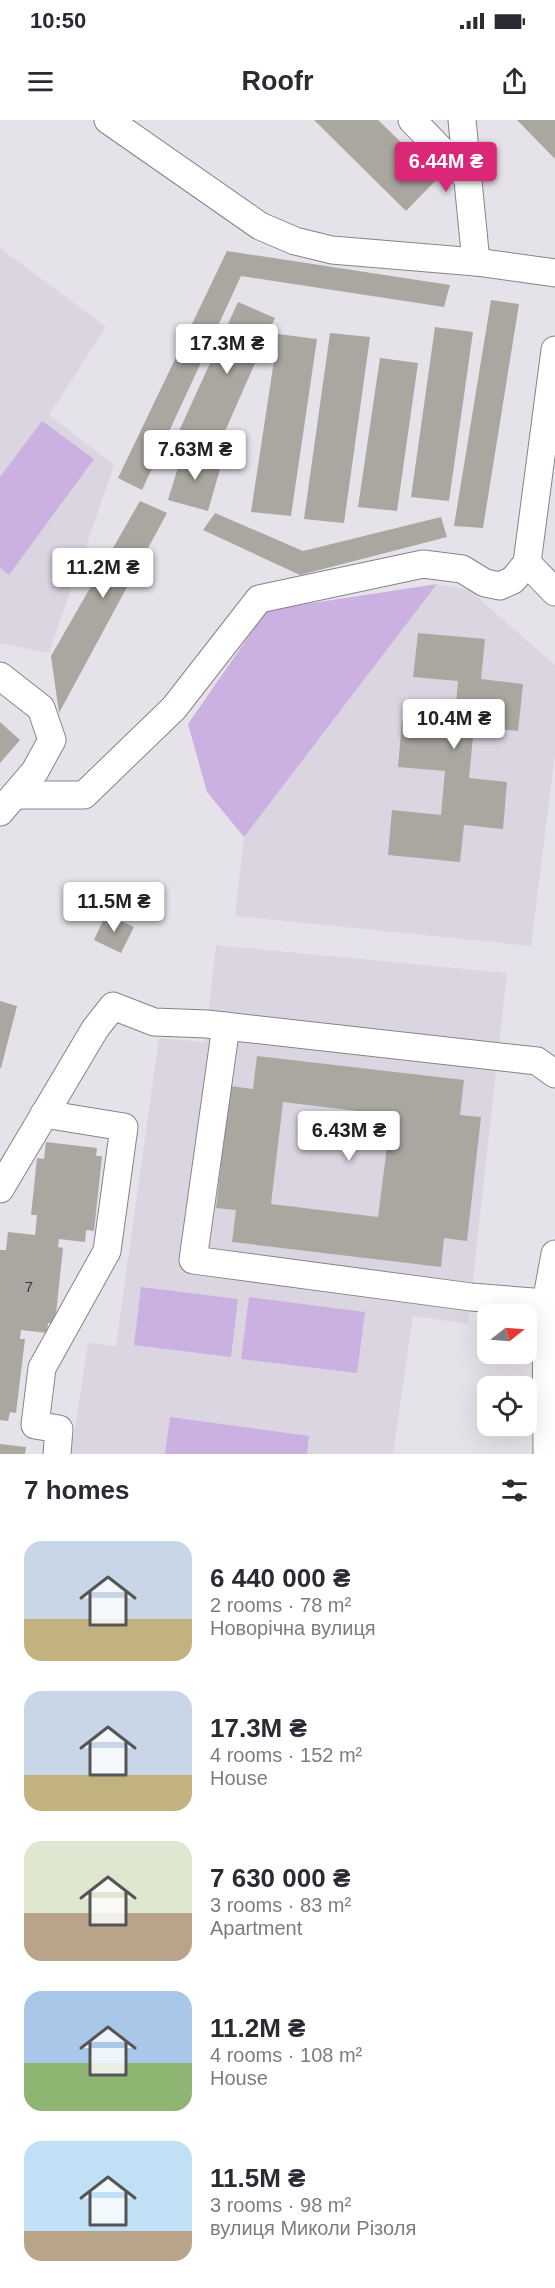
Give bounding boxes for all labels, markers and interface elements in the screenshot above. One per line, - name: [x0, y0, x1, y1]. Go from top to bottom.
- text: 10:50: [30, 8, 86, 33]
- icon: menu: [24, 65, 57, 98]
- icon: share: [498, 65, 531, 98]
- text: Roofr: [242, 66, 313, 96]
- pin: 6.44M ₴: [391, 142, 501, 193]
- text: 6.44M ₴: [409, 150, 483, 172]
- pin: 17.3M ₴: [172, 324, 282, 375]
- text: 17.3M ₴: [190, 332, 264, 354]
- pin: 7.63M ₴: [140, 430, 250, 481]
- text: 7.63M ₴: [158, 438, 232, 460]
- pin: 11.2M ₴: [48, 548, 158, 599]
- text: 11.2M ₴: [66, 556, 140, 578]
- pin: 10.4M ₴: [399, 699, 509, 750]
- text: 10.4M ₴: [417, 707, 491, 729]
- pin: 11.5M ₴: [59, 882, 169, 933]
- text: 11.5M ₴: [77, 890, 151, 912]
- pin: 6.43M ₴: [294, 1111, 404, 1162]
- text: 6.43M ₴: [312, 1119, 386, 1141]
- house number: 7: [25, 1278, 33, 1295]
- north arrow: [477, 1304, 537, 1364]
- map controls: [477, 1304, 537, 1436]
- button: locate: [477, 1376, 537, 1436]
- icon: filters: [498, 1474, 531, 1507]
- text: 7 homes: [24, 1475, 130, 1505]
- text: 6 440 000 ₴: [210, 1563, 350, 1593]
- icon: home: [72, 1565, 144, 1637]
- text: 2 rooms · 78 m²: [210, 1594, 351, 1616]
- text: Новорічна вулиця: [210, 1617, 376, 1639]
- text: 17.3M ₴: [210, 1713, 307, 1743]
- icon: home: [72, 1715, 144, 1787]
- text: 4 rooms · 152 m²: [210, 1744, 362, 1766]
- text: House: [210, 1767, 268, 1789]
- text: 7 630 000 ₴: [210, 1863, 350, 1893]
- icon: home: [72, 1865, 144, 1937]
- text: 3 rooms · 83 m²: [210, 1894, 351, 1916]
- text: Apartment: [210, 1917, 302, 1939]
- text: 11.2M ₴: [210, 2013, 305, 2043]
- icon: home: [72, 2015, 144, 2087]
- text: 4 rooms · 108 m²: [210, 2044, 362, 2066]
- text: House: [210, 2067, 268, 2089]
- text: 11.5M ₴: [210, 2163, 305, 2193]
- icon: home: [72, 2165, 144, 2237]
- text: 3 rooms · 98 m²: [210, 2194, 351, 2216]
- text: вулиця Миколи Різоля: [210, 2217, 416, 2239]

